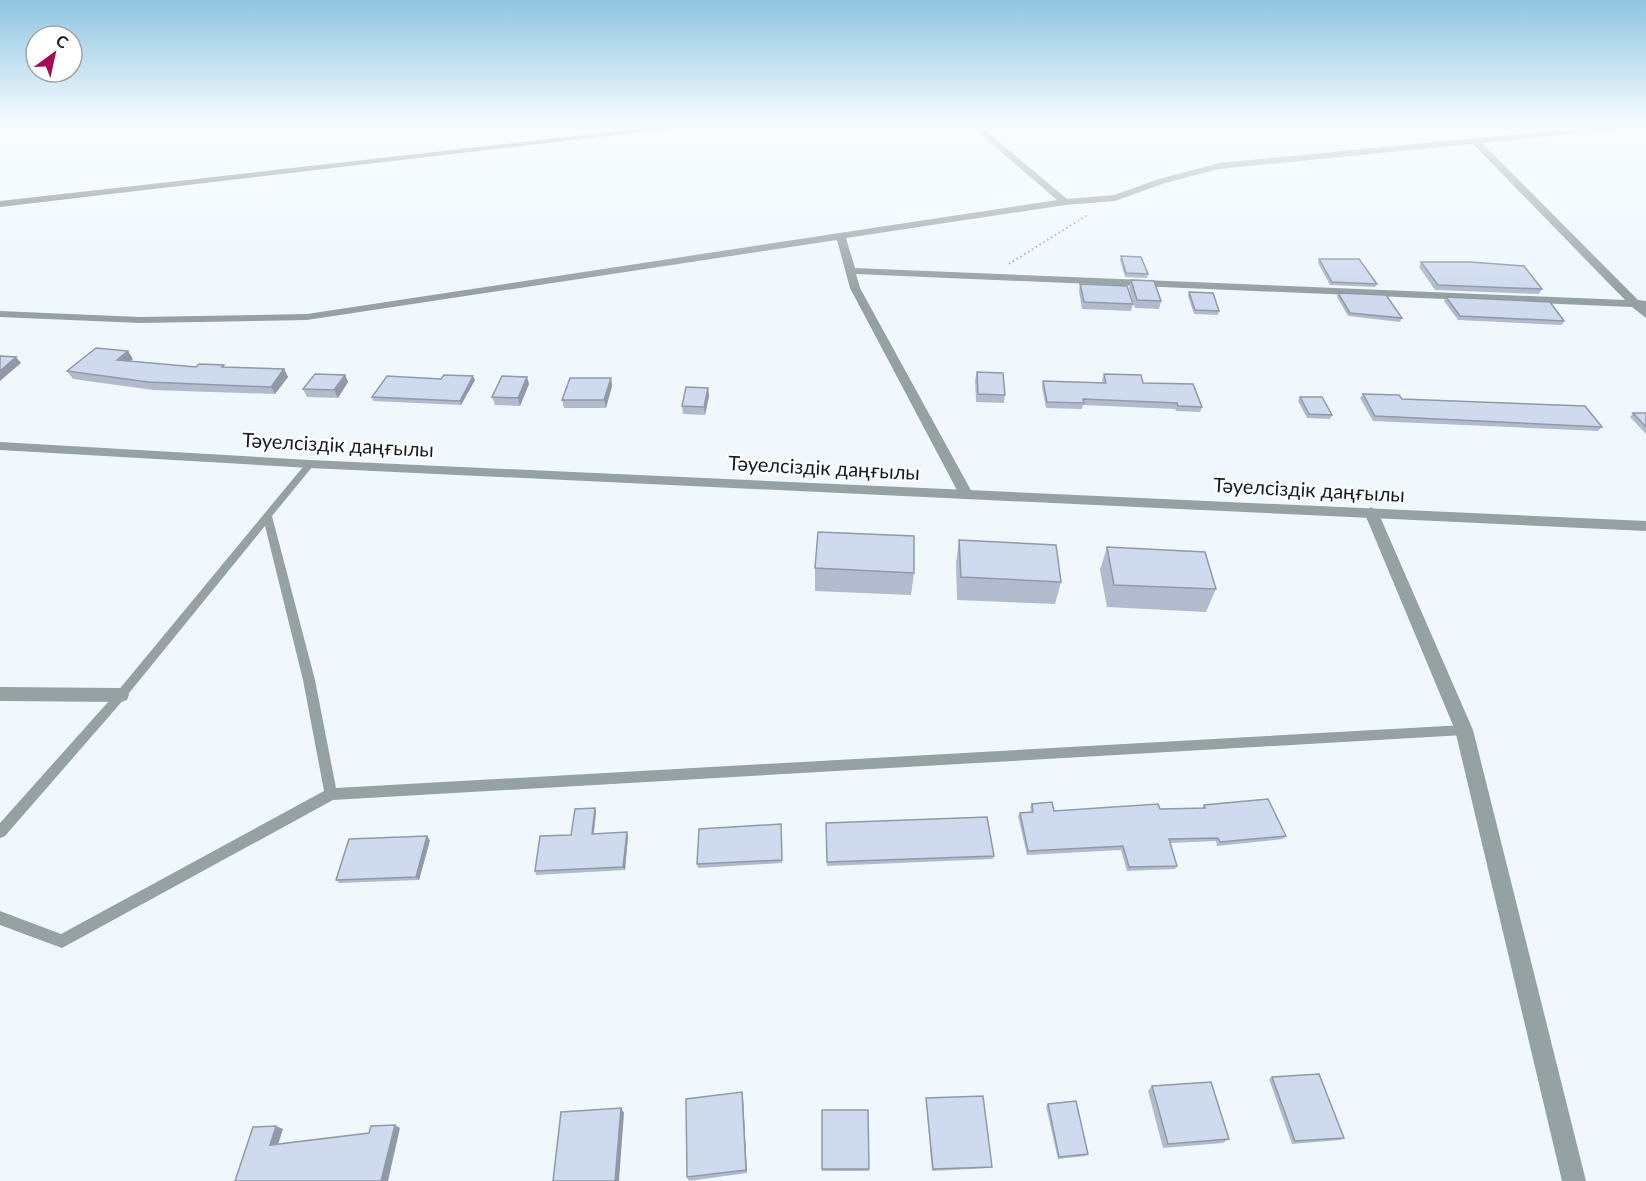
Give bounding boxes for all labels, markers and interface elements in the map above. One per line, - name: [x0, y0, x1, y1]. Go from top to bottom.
- north arrow: [24, 24, 84, 84]
- text: С: [53, 30, 72, 52]
- street label: Тәуелсіздік даңғылы: [242, 427, 435, 461]
- street label: Тәуелсіздік даңғылы: [728, 450, 921, 484]
- street label: Тәуелсіздік даңғылы: [1213, 472, 1406, 506]

